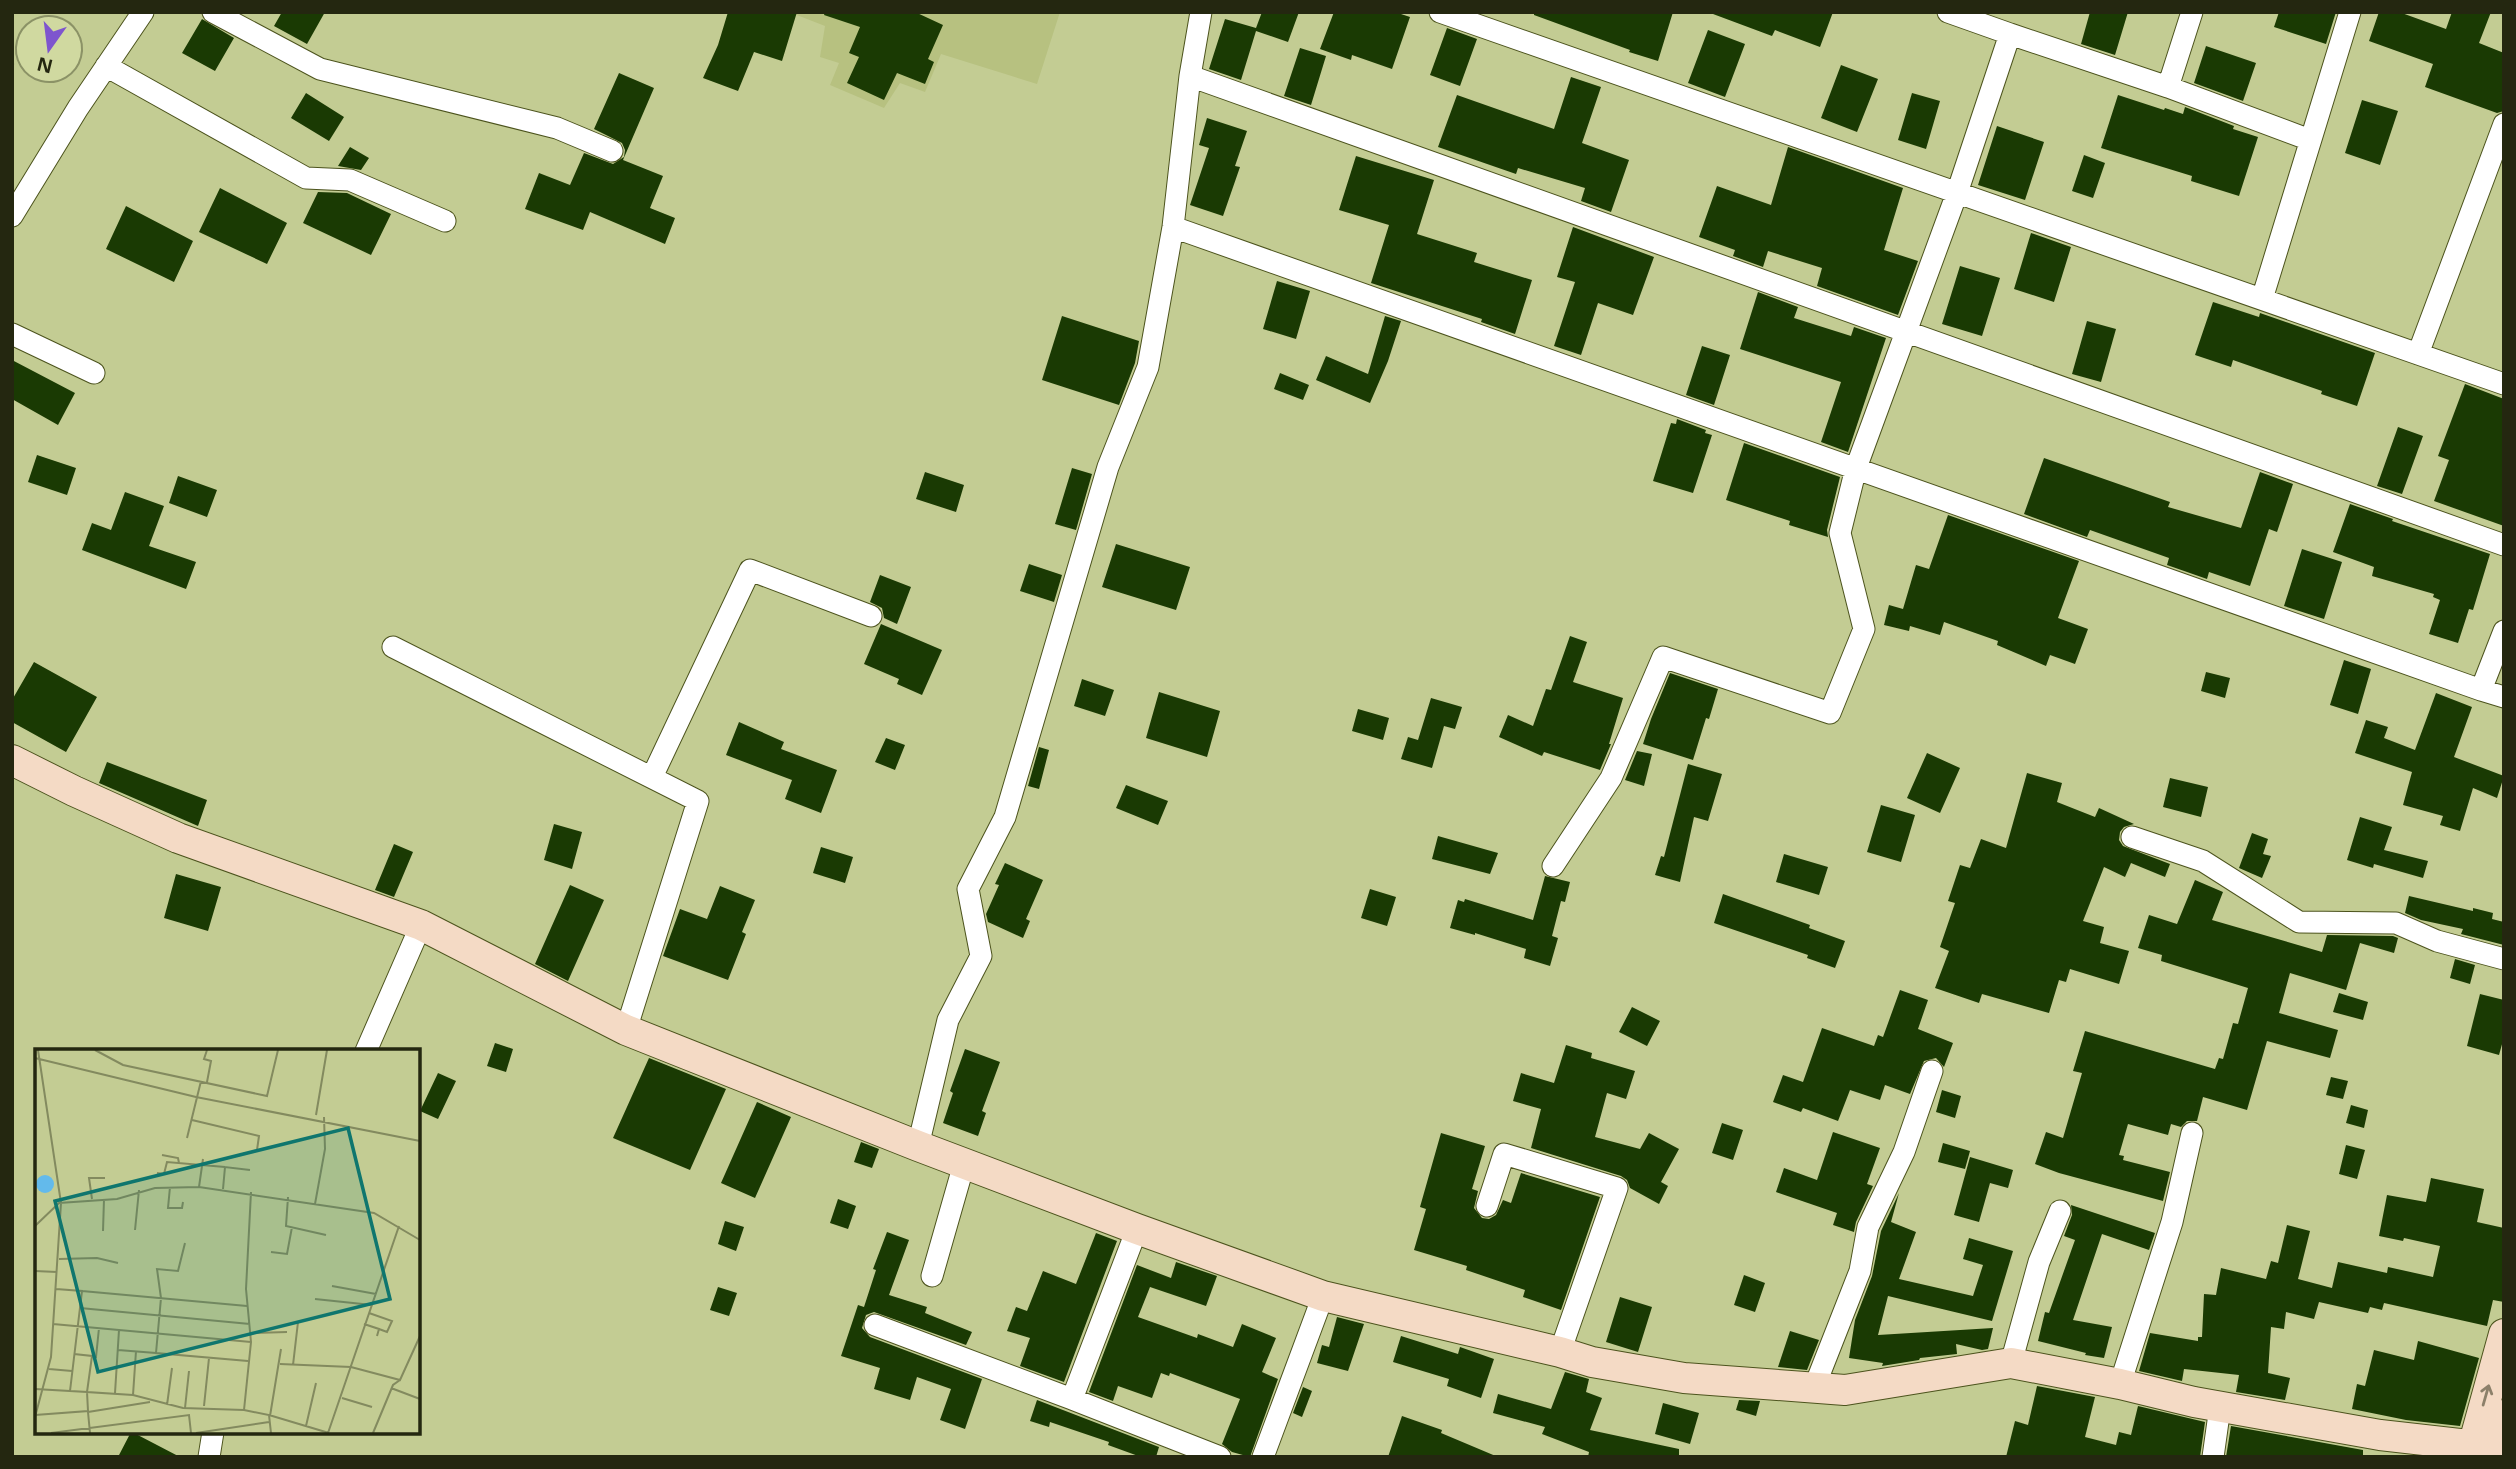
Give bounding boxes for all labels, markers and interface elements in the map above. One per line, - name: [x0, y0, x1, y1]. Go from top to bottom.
- north arrow: [14, 14, 84, 84]
- text: N: [34, 51, 56, 80]
- inset map: [35, 1049, 420, 1434]
- one-way arrow: [2481, 1385, 2494, 1407]

